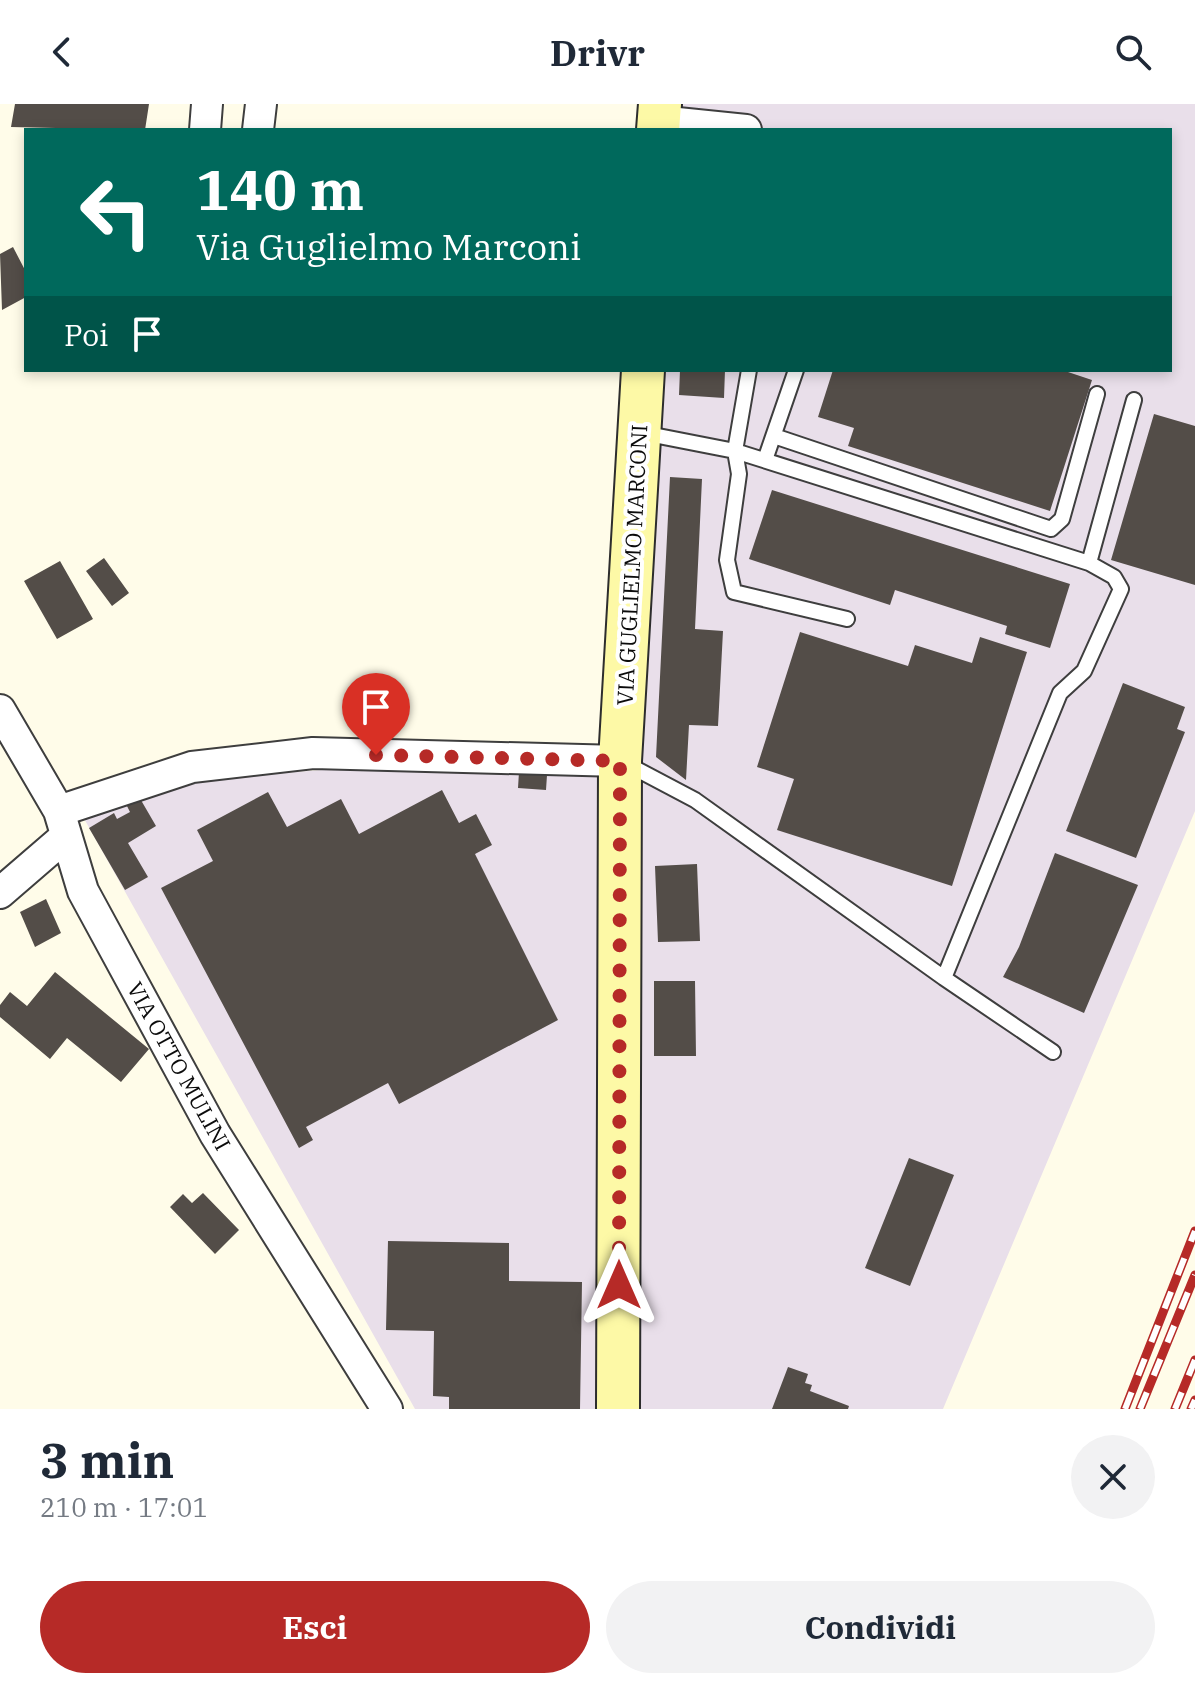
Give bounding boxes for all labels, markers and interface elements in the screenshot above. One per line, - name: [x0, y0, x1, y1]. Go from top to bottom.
- text: Drivr: [550, 29, 645, 76]
- icon: back: [40, 30, 84, 74]
- icon: search: [1111, 30, 1155, 74]
- text: 140 m: [196, 153, 364, 225]
- icon: left: [64, 160, 168, 264]
- text: Via Guglielmo Marconi: [196, 223, 581, 270]
- icon: arrive: [125, 312, 169, 356]
- text: Poi: [64, 315, 109, 354]
- street label: VIA GUGLIELMO MARCONI: [610, 424, 653, 706]
- pin: [342, 673, 410, 755]
- icon: arrive: [354, 685, 398, 729]
- street label: VIA OTTO MULINI: [121, 976, 238, 1155]
- position arrow: [577, 1243, 661, 1327]
- text: 3 min: [40, 1429, 174, 1491]
- button: close: [1071, 1435, 1155, 1519]
- text: 210 m · 17:01: [40, 1490, 208, 1524]
- button: Esci: [40, 1581, 590, 1673]
- button: Condividi: [606, 1581, 1155, 1673]

